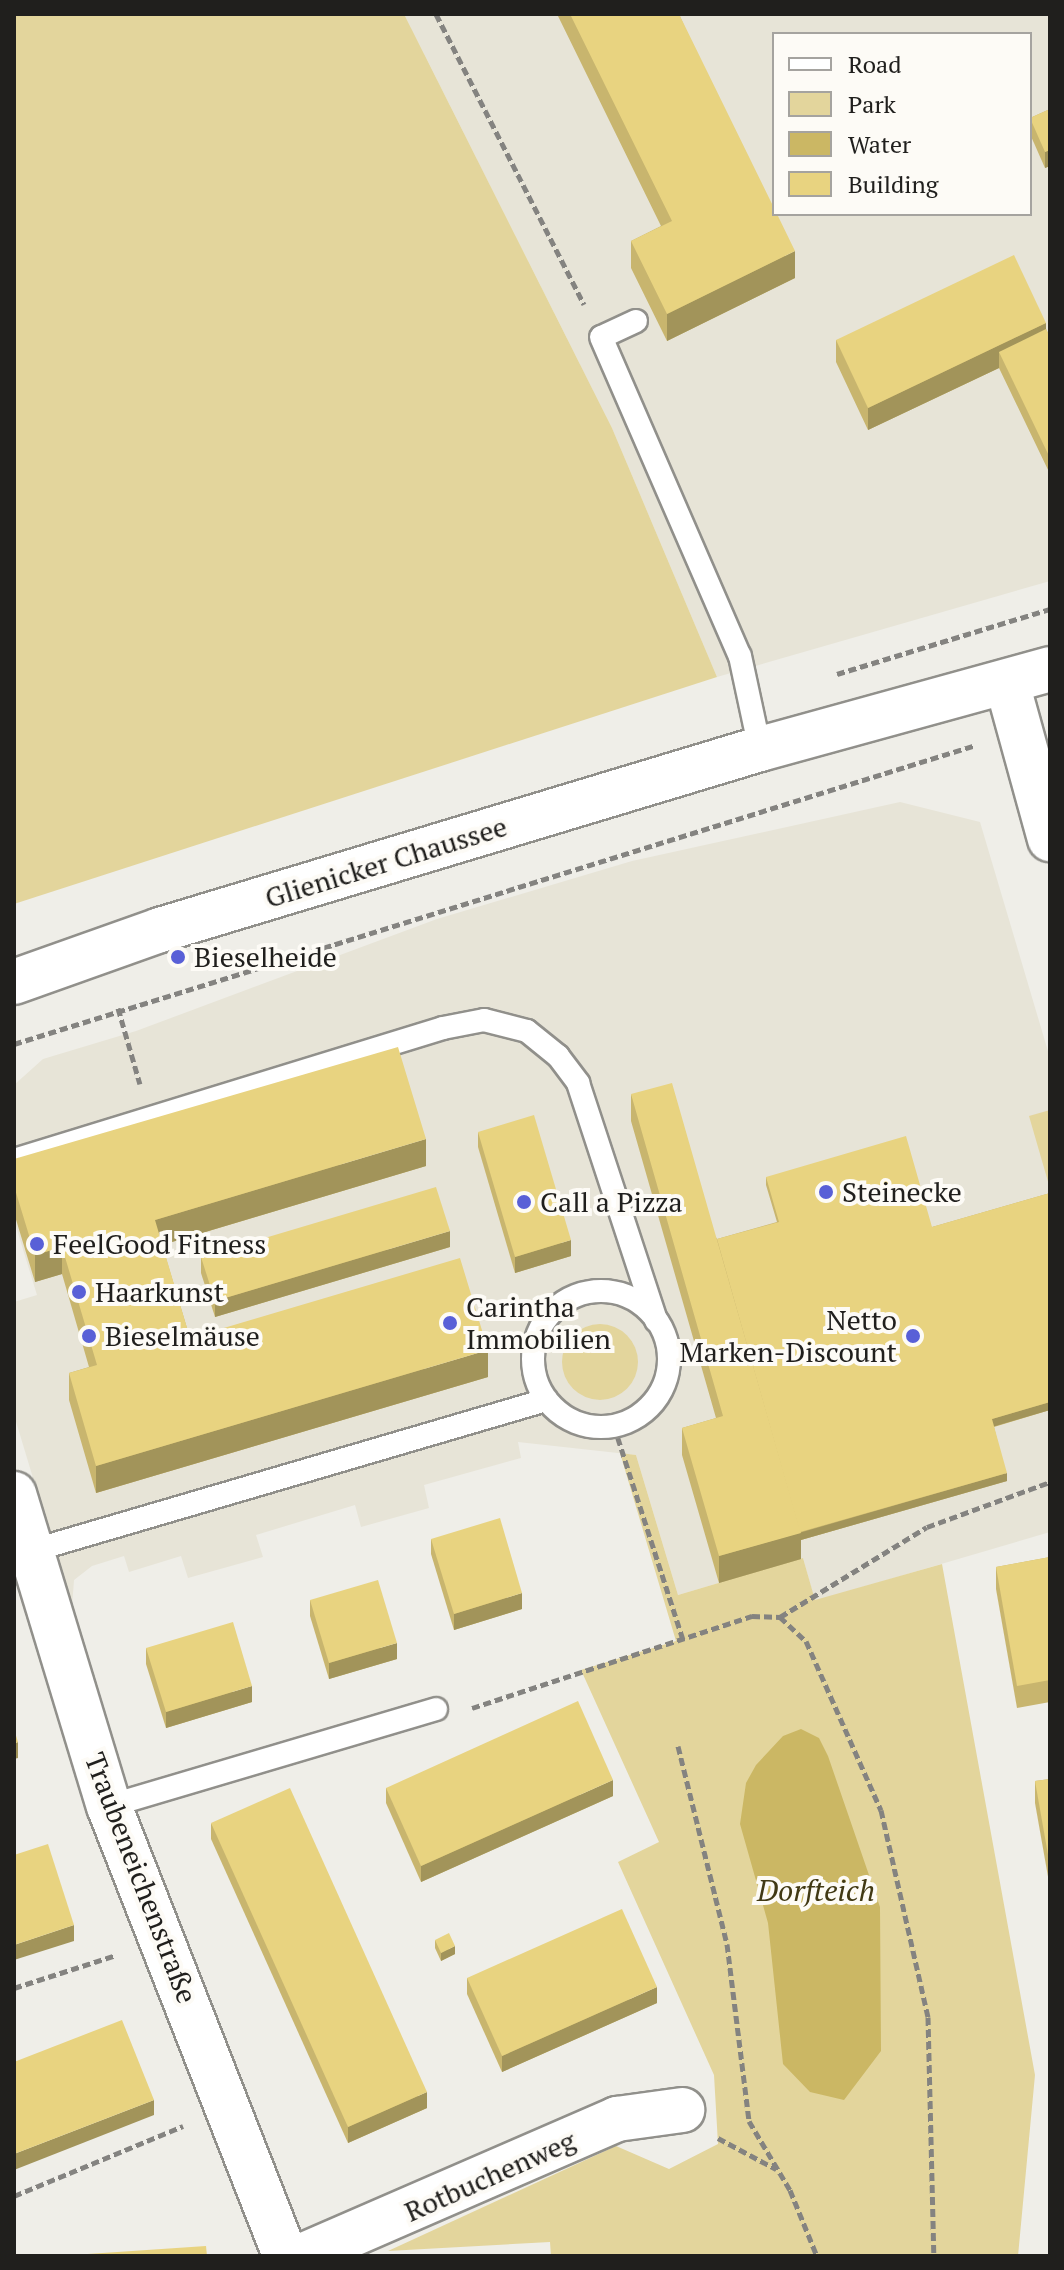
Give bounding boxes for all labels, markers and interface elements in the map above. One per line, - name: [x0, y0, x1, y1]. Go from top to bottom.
- legend: [772, 32, 1032, 216]
- text: Road: [848, 48, 902, 80]
- text: Park: [848, 88, 896, 120]
- text: Water: [848, 128, 911, 160]
- text: Building: [848, 168, 938, 200]
- street label: Glienicker Chaussee: [261, 809, 511, 915]
- place label: Bieselheide: [194, 940, 337, 974]
- marker: Bieselheide: [169, 948, 187, 966]
- place label: Steinecke: [842, 1175, 962, 1209]
- marker: Steinecke: [817, 1183, 835, 1201]
- place label: Call a Pizza: [540, 1185, 683, 1219]
- marker: Call a Pizza: [515, 1193, 533, 1211]
- place label: FeelGood Fitness: [53, 1227, 266, 1261]
- marker: FeelGood Fitness: [28, 1235, 46, 1253]
- place label: Haarkunst: [95, 1275, 224, 1309]
- marker: Haarkunst: [70, 1283, 88, 1301]
- place label: Carintha Immobilien: [466, 1290, 611, 1356]
- place label: Netto Marken-Discount: [680, 1303, 897, 1369]
- marker: Carintha Immobilien: [441, 1314, 459, 1332]
- place label: Bieselmäuse: [105, 1319, 260, 1353]
- marker: Bieselmäuse: [80, 1327, 98, 1345]
- marker: Netto Marken-Discount: [904, 1327, 922, 1345]
- street label: Traubeneichenstraße: [78, 1748, 204, 2008]
- water label: Dorfteich: [757, 1872, 875, 1908]
- street label: Rotbuchenweg: [399, 2123, 581, 2229]

